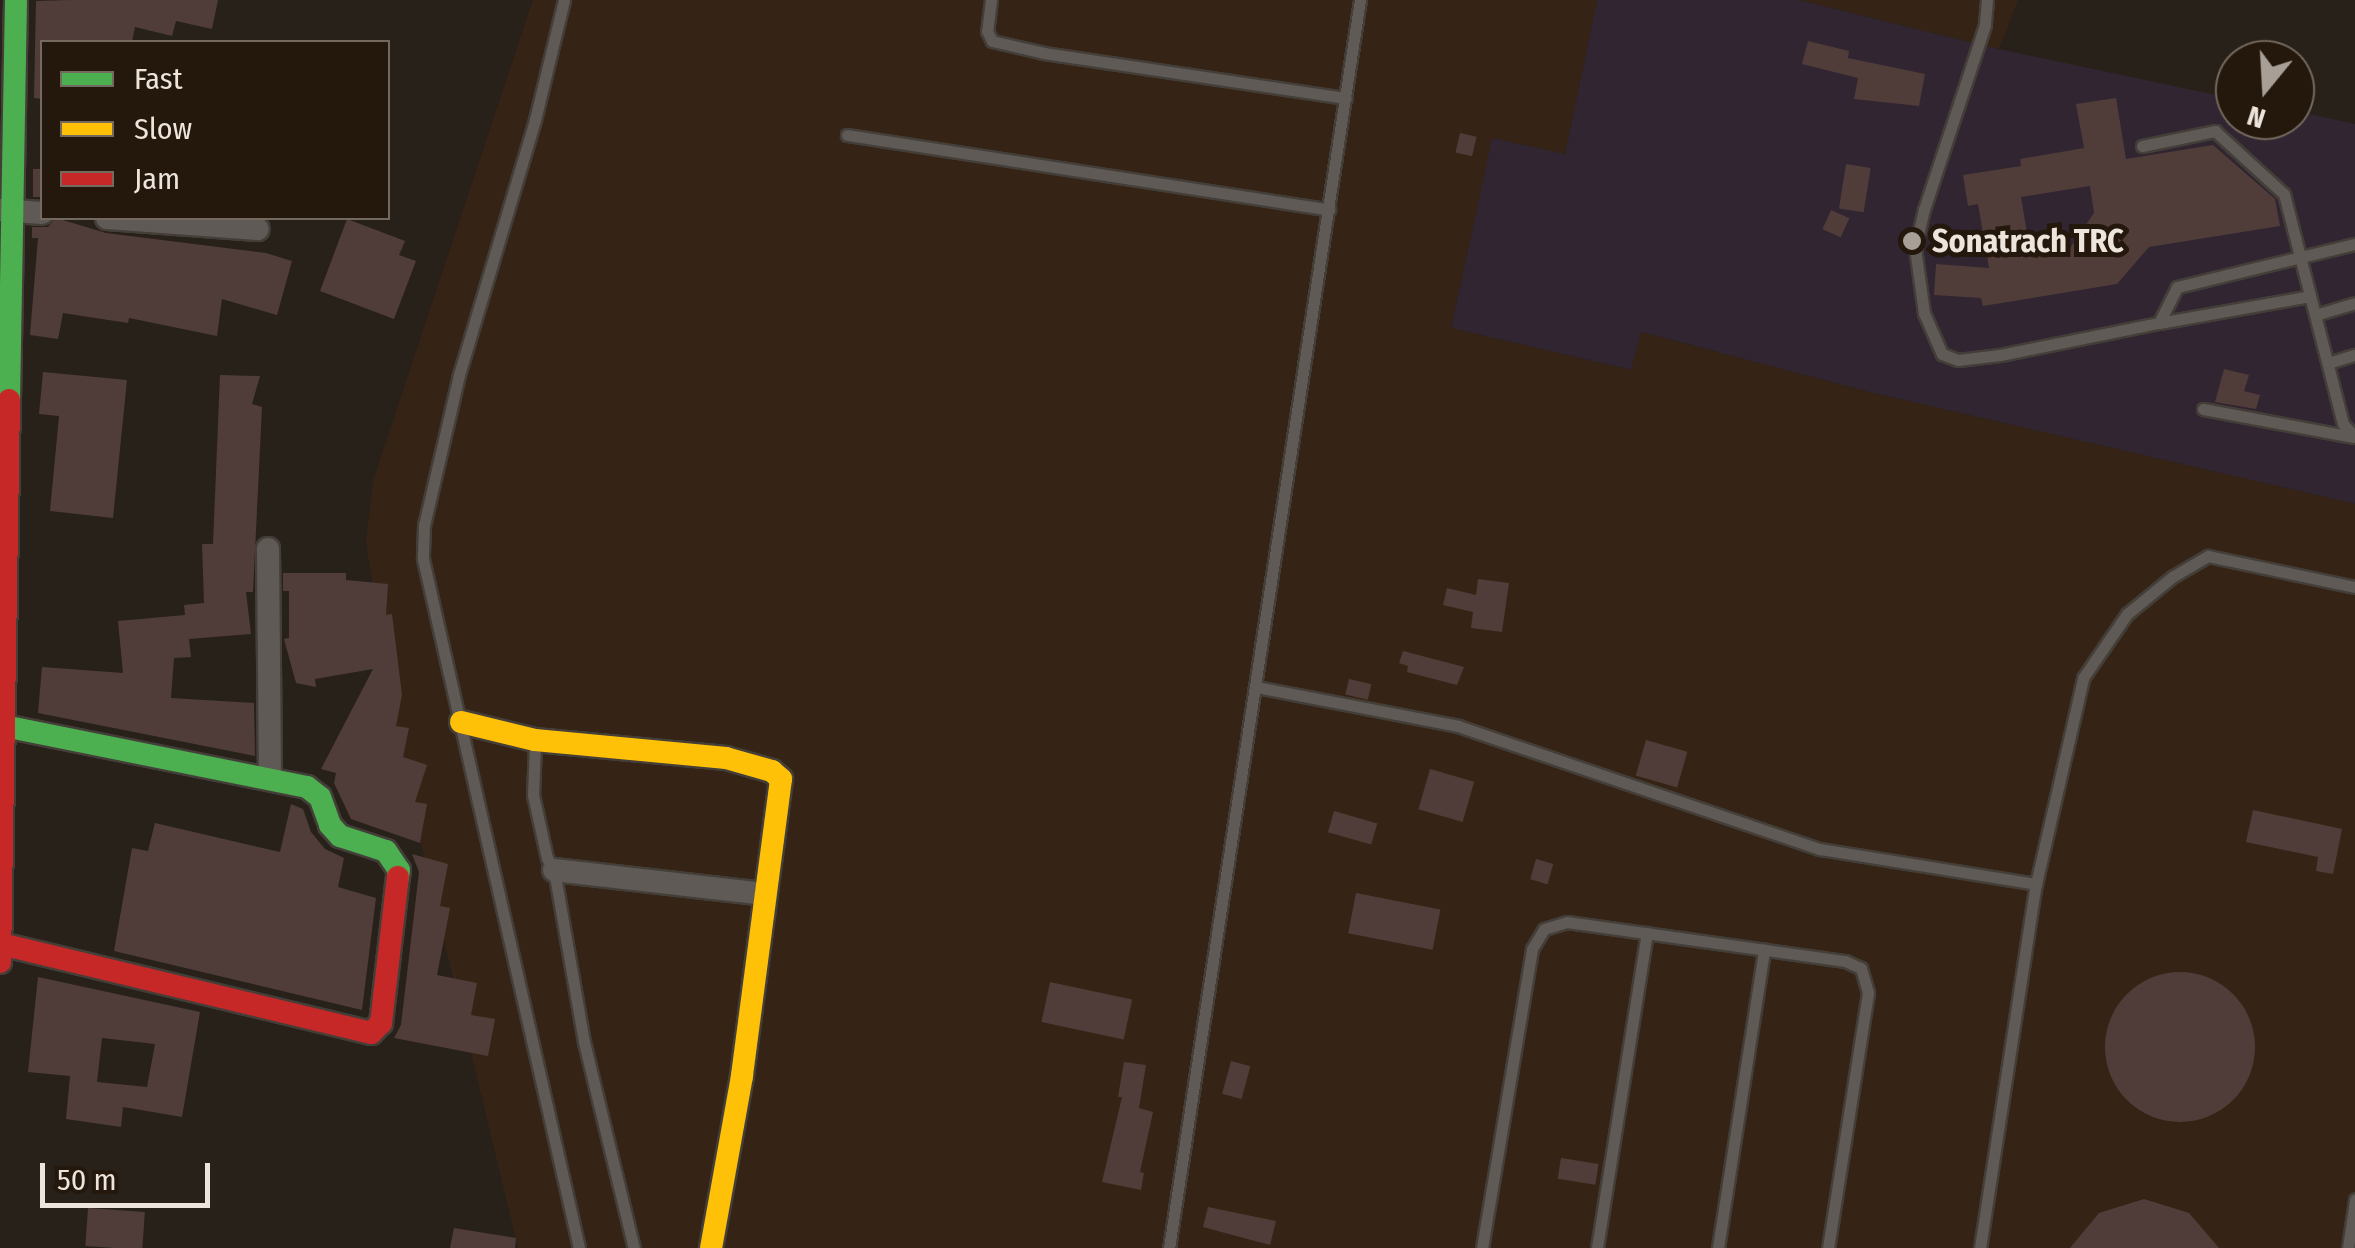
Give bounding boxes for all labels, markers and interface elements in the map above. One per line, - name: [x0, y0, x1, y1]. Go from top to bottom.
- legend: [40, 40, 390, 220]
- north arrow: [2215, 40, 2315, 140]
- text: Fast: [134, 61, 182, 97]
- text: N: [2243, 99, 2269, 135]
- text: Slow: [134, 111, 192, 147]
- text: Jam: [134, 161, 180, 197]
- place label: Sonatrach TRC: [1932, 222, 2124, 260]
- marker: Sonatrach TRC: [1901, 230, 1923, 252]
- scale bar: [45, 1143, 215, 1205]
- text: 50 m: [57, 1162, 117, 1198]

